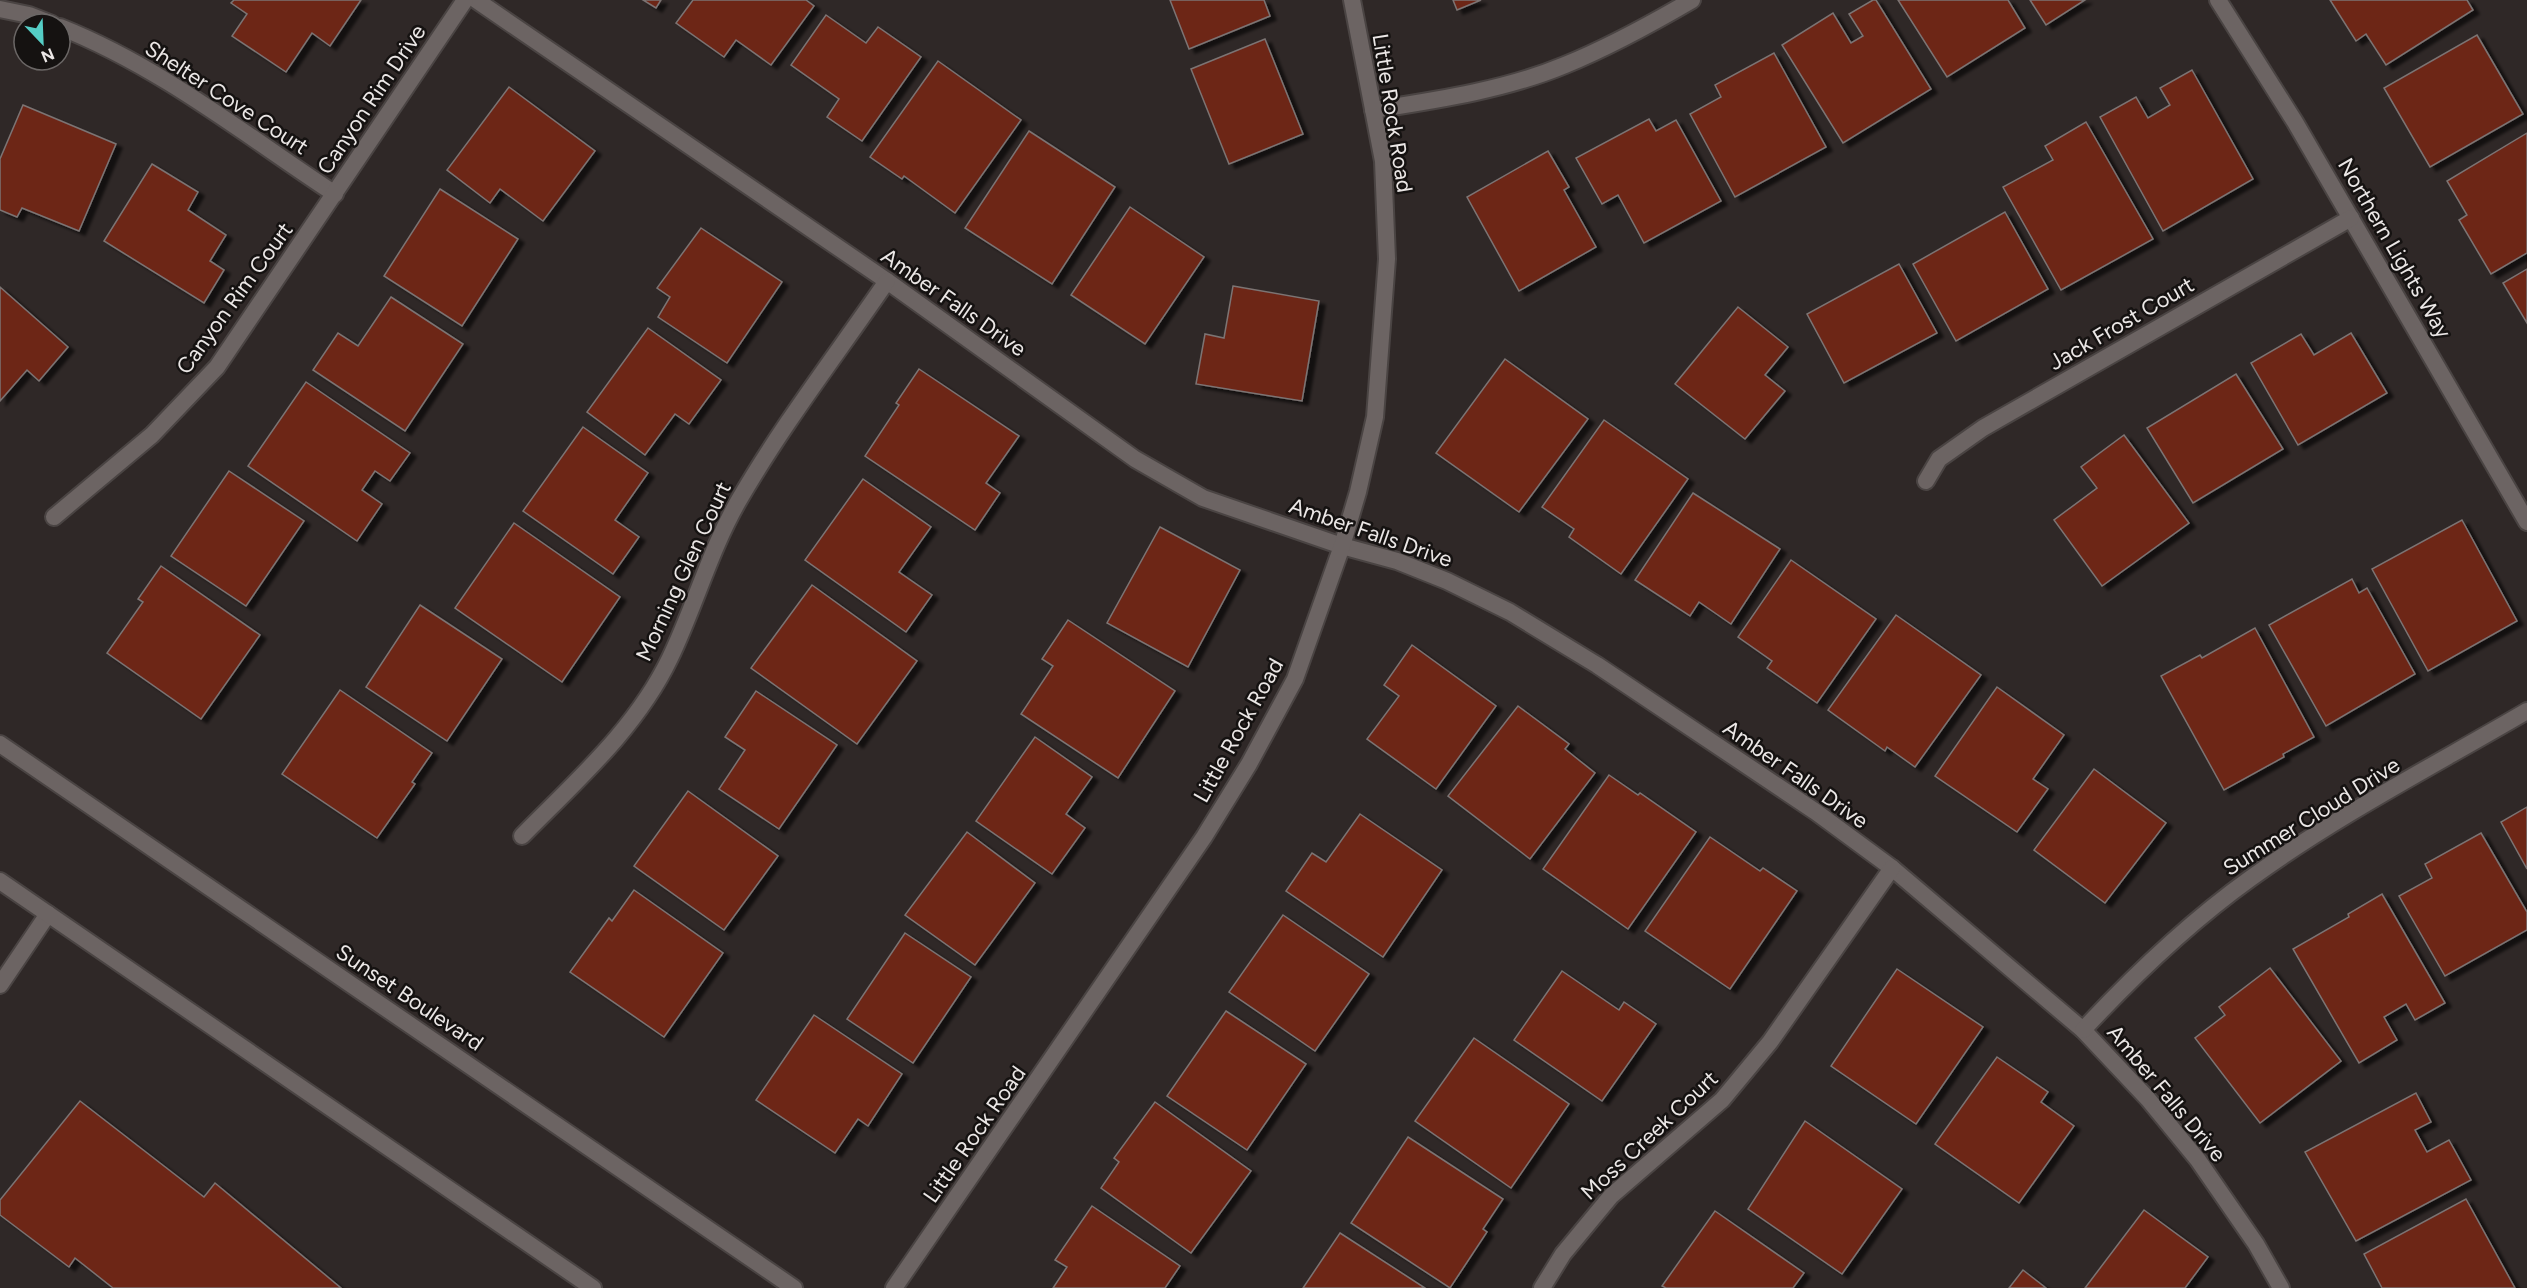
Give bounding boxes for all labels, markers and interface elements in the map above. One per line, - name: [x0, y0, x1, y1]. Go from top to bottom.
- north arrow: [12, 12, 72, 72]
- street label: Canyon Rim Drive: [311, 19, 432, 179]
- street label: Little Rock Road: [1367, 32, 1418, 195]
- street label: Shelter Cove Court: [140, 35, 313, 160]
- text: N: [38, 44, 57, 67]
- street label: Northern Lights Way: [2332, 153, 2457, 344]
- street label: Canyon Rim Court: [170, 217, 298, 379]
- street label: Amber Falls Drive: [876, 242, 1031, 362]
- street label: Jack Frost Court: [2044, 271, 2199, 376]
- street label: Morning Glen Court: [630, 477, 737, 665]
- street label: Amber Falls Drive: [1286, 492, 1456, 573]
- street label: Little Rock Road: [1188, 653, 1289, 807]
- street label: Amber Falls Drive: [1718, 714, 1873, 834]
- street label: Summer Cloud Drive: [2218, 751, 2405, 882]
- street label: Sunset Boulevard: [331, 938, 489, 1057]
- street label: Amber Falls Drive: [2101, 1019, 2232, 1167]
- street label: Little Rock Road: [917, 1061, 1032, 1208]
- street label: Moss Creek Court: [1575, 1065, 1723, 1206]

